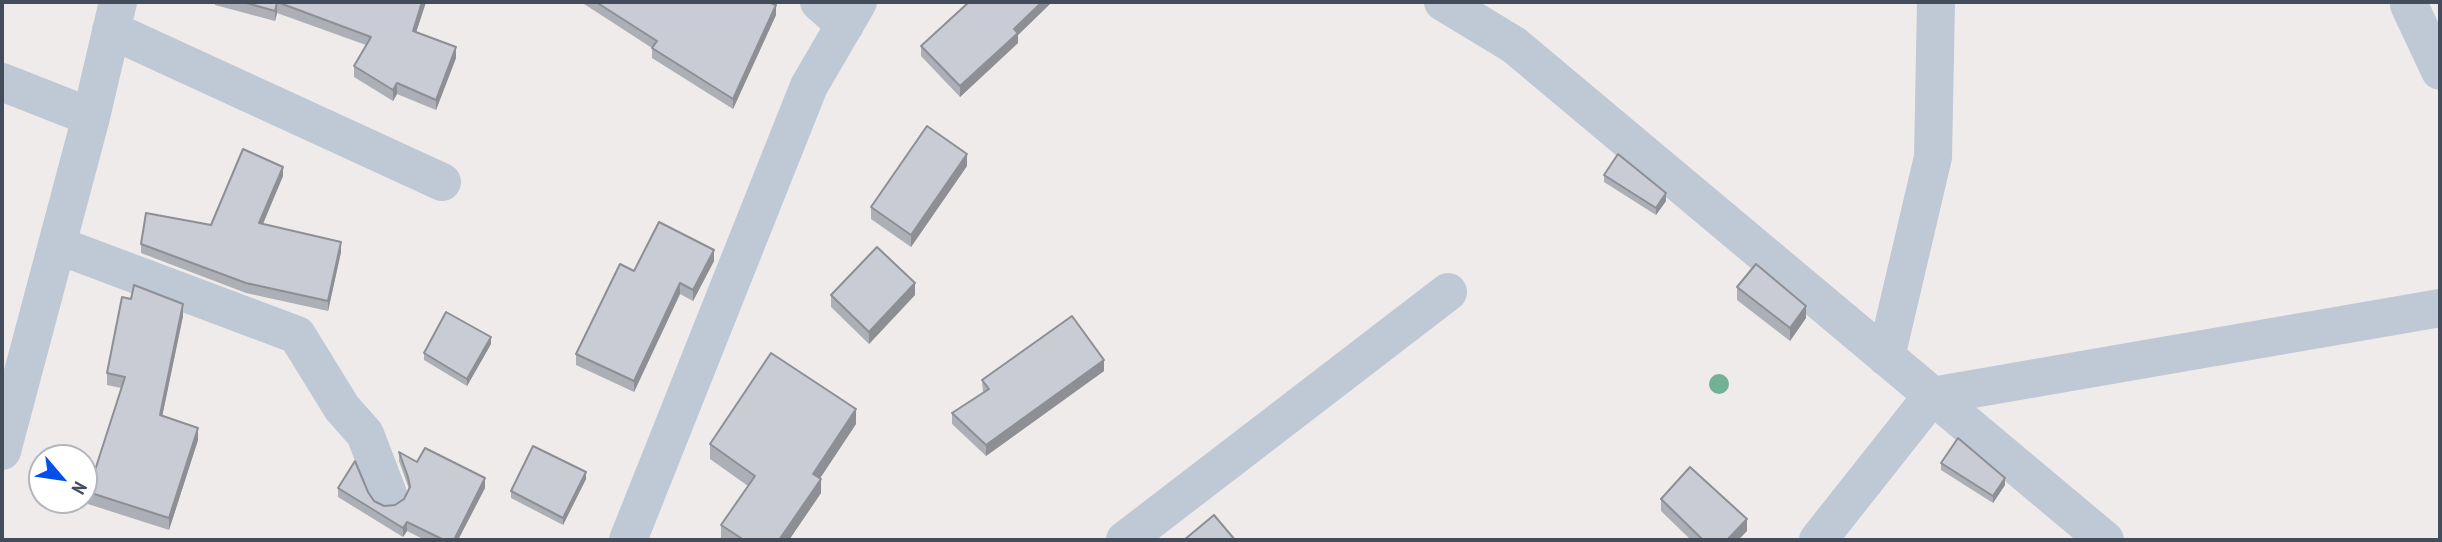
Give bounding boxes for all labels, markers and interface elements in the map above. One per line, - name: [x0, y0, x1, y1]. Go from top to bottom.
- north arrow: [28, 444, 98, 514]
- text: N: [67, 478, 93, 499]

